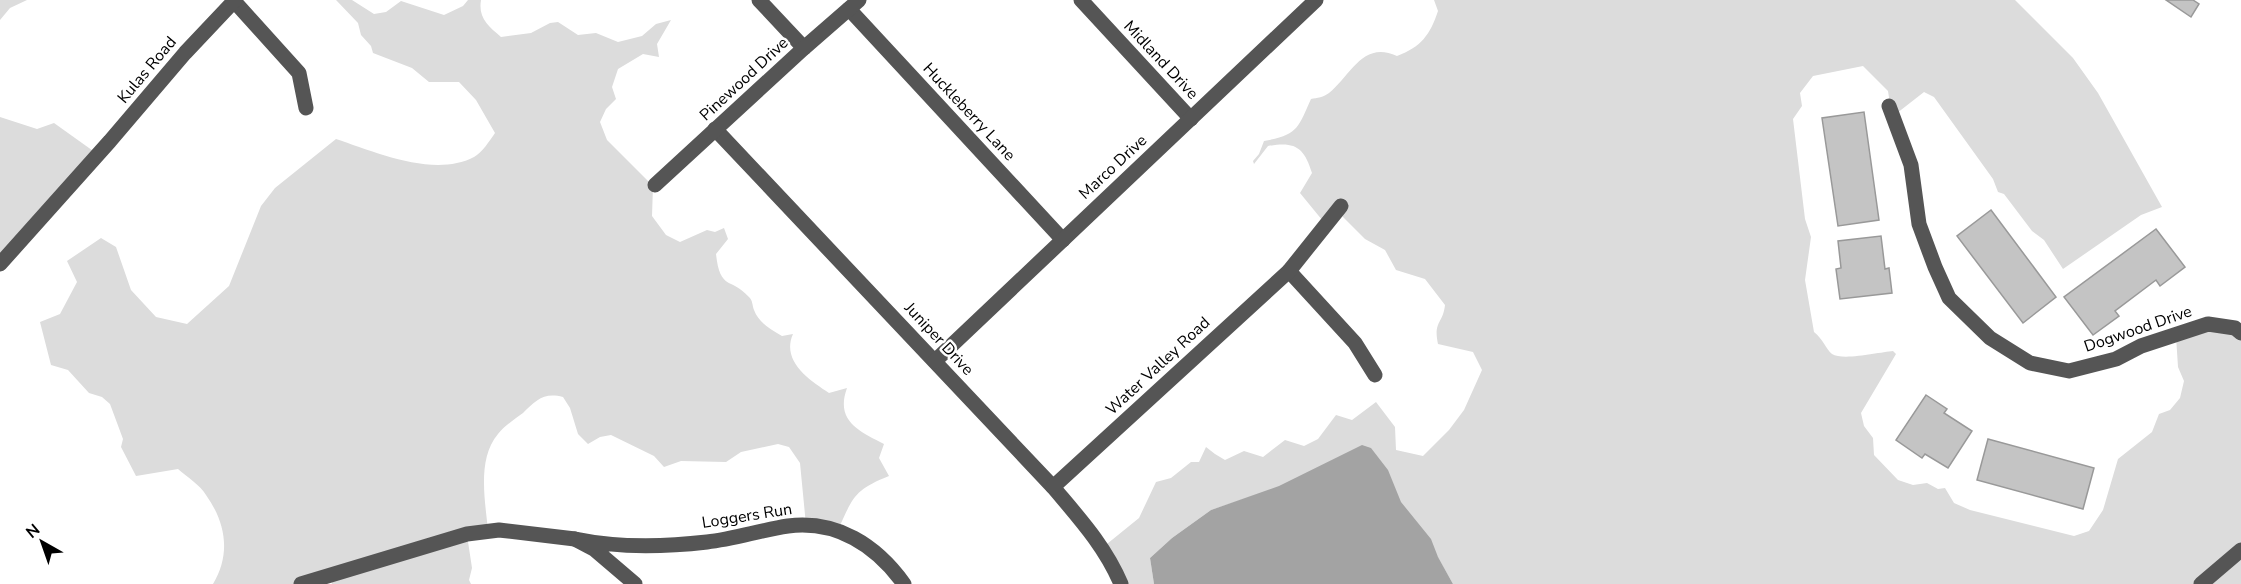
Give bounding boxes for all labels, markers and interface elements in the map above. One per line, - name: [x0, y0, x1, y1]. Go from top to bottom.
- street label: Midland Drive: [1119, 16, 1203, 104]
- street label: Kulas Road: [113, 32, 181, 108]
- street label: Pinewood Drive: [695, 32, 793, 126]
- street label: Huckleberry Lane: [918, 58, 1020, 166]
- street label: Marco Drive: [1074, 130, 1152, 204]
- street label: Juniper Drive: [899, 297, 979, 380]
- street label: Dogwood Drive: [2081, 300, 2195, 358]
- street label: Water Valley Road: [1101, 312, 1215, 420]
- street label: Loggers Run: [700, 498, 794, 534]
- north arrow: [12, 512, 72, 572]
- text: N: [21, 519, 45, 544]

